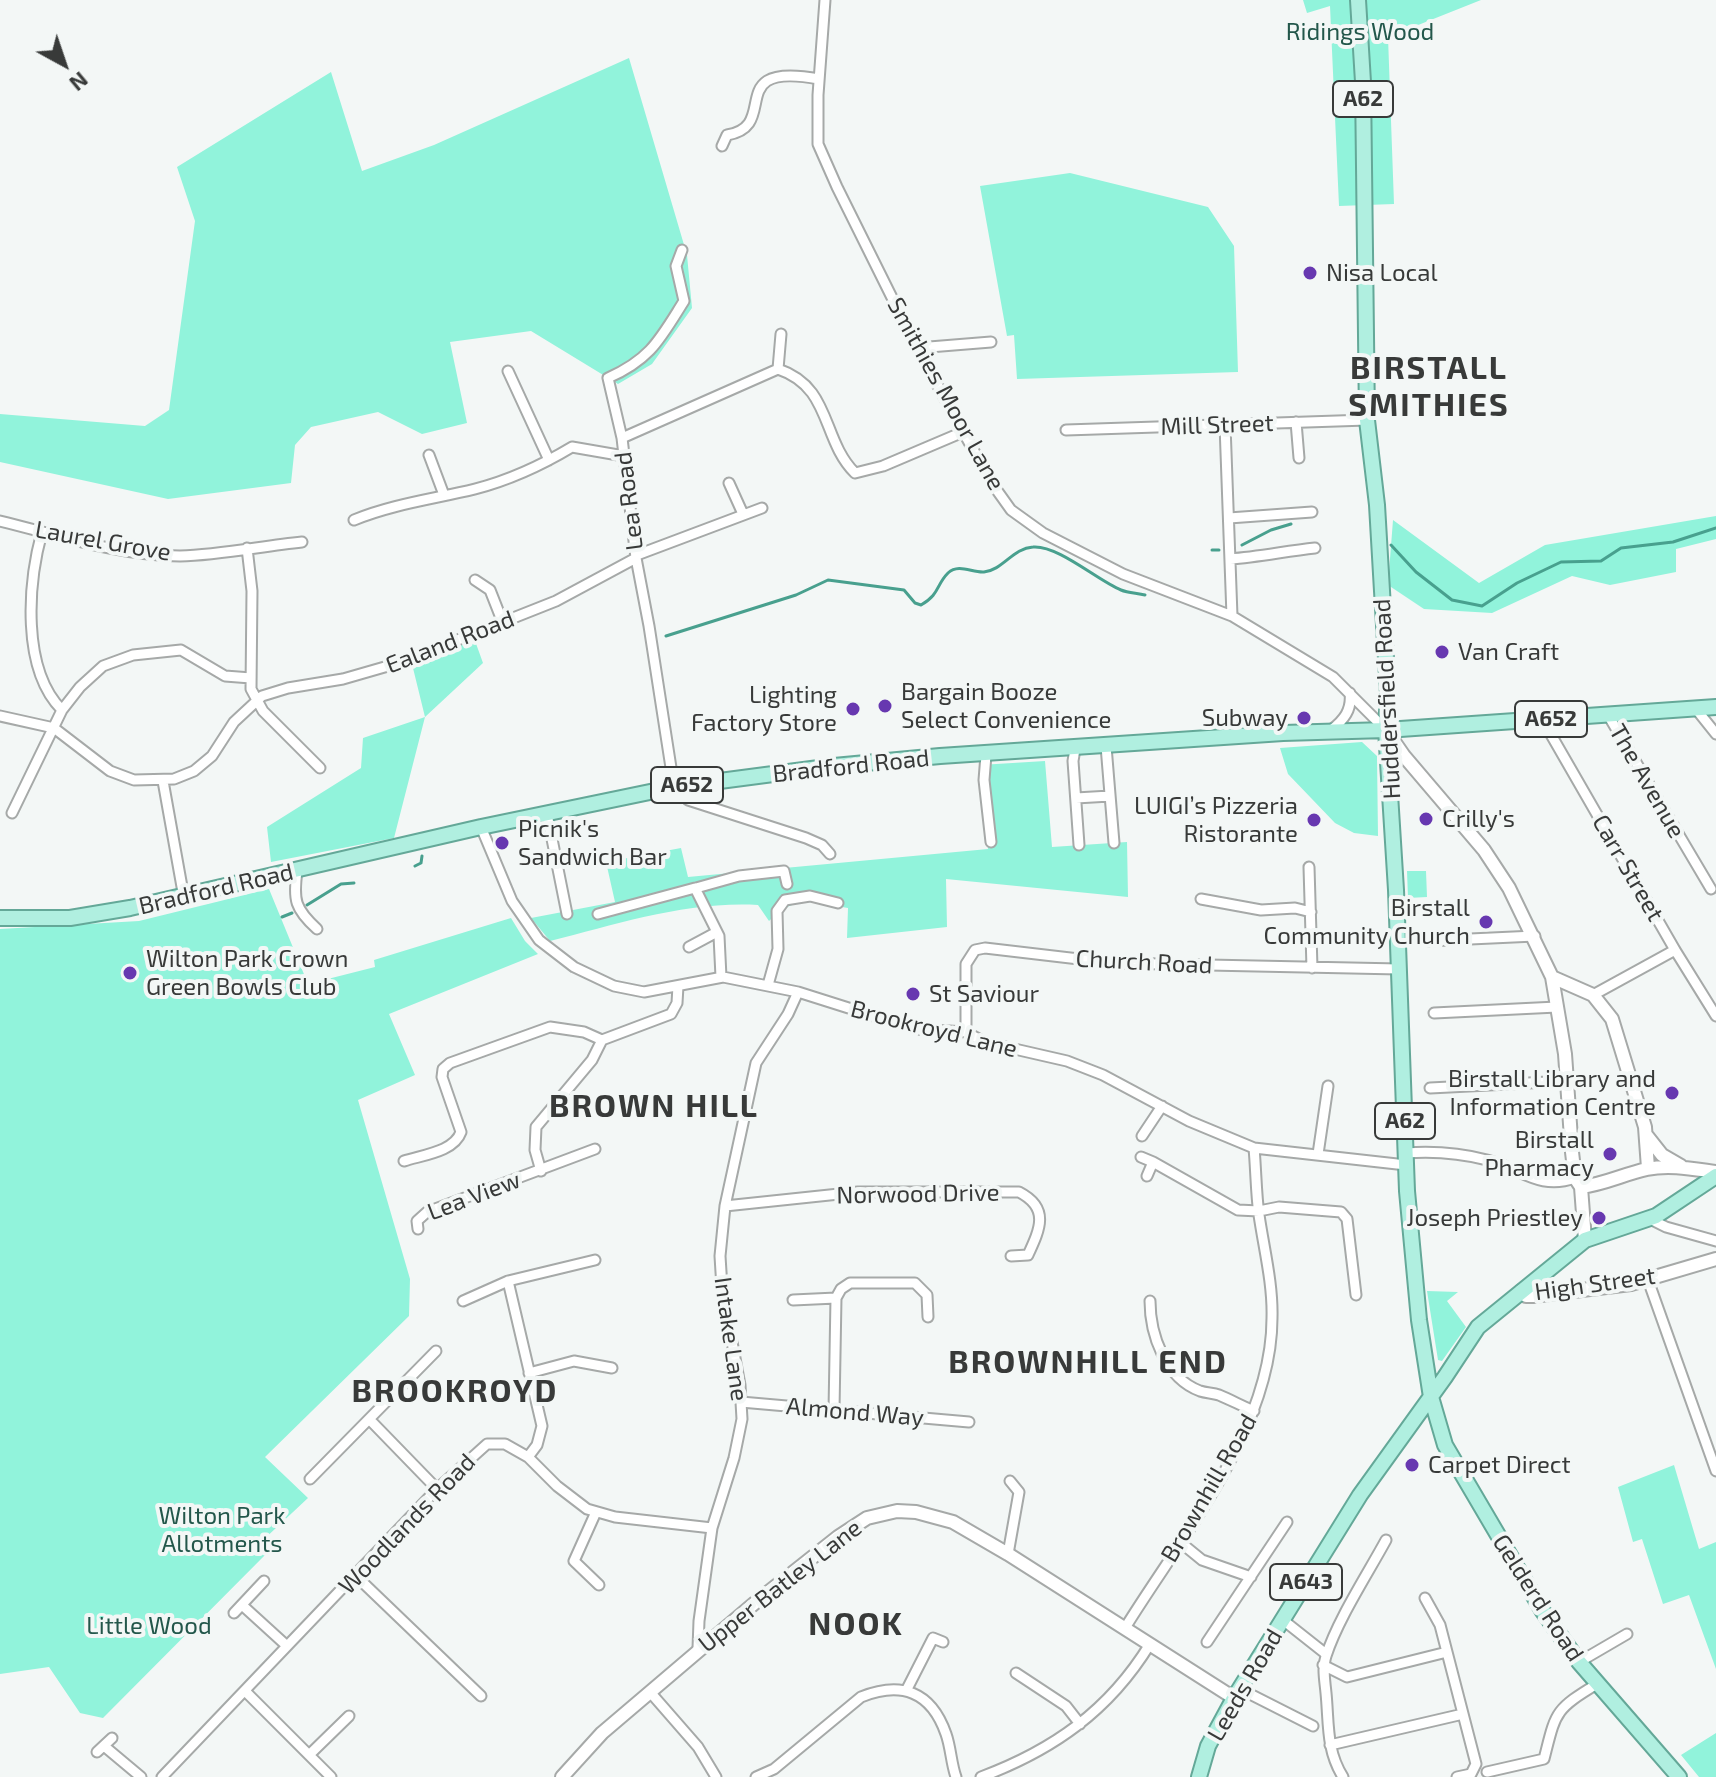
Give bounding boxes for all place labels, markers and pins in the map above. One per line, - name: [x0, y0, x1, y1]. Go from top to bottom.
- place label: Nisa Local: [1326, 259, 1438, 287]
- marker: Nisa Local: [1301, 264, 1319, 282]
- place label: Van Craft: [1458, 638, 1559, 666]
- marker: Van Craft: [1433, 643, 1451, 661]
- place label: Bargain Booze Select Convenience: [901, 678, 1111, 734]
- place label: Lighting Factory Store: [691, 681, 837, 737]
- marker: Bargain Booze Select Convenience: [876, 697, 894, 715]
- marker: Lighting Factory Store: [844, 700, 862, 718]
- place label: Subway: [1202, 704, 1288, 732]
- marker: Subway: [1295, 709, 1313, 727]
- place label: LUIGI’s Pizzeria Ristorante: [1134, 792, 1298, 848]
- place label: Crilly's: [1442, 805, 1515, 833]
- marker: Crilly's: [1417, 810, 1435, 828]
- marker: LUIGI’s Pizzeria Ristorante: [1305, 811, 1323, 829]
- place label: Picnik's Sandwich Bar: [518, 815, 667, 871]
- marker: Picnik's Sandwich Bar: [493, 834, 511, 852]
- place label: Birstall Community Church: [1264, 894, 1470, 950]
- marker: Birstall Community Church: [1477, 913, 1495, 931]
- place label: Wilton Park Crown Green Bowls Club: [146, 945, 348, 1001]
- marker: Wilton Park Crown Green Bowls Club: [121, 964, 139, 982]
- place label: St Saviour: [929, 980, 1039, 1008]
- marker: St Saviour: [904, 985, 922, 1003]
- place label: Birstall Library and Information Centre: [1448, 1065, 1656, 1121]
- marker: Birstall Library and Information Centre: [1663, 1084, 1681, 1102]
- place label: Birstall Pharmacy: [1484, 1126, 1594, 1182]
- marker: Birstall Pharmacy: [1601, 1145, 1619, 1163]
- place label: Joseph Priestley: [1406, 1204, 1583, 1232]
- marker: Joseph Priestley: [1590, 1209, 1608, 1227]
- place label: Carpet Direct: [1428, 1451, 1571, 1479]
- marker: Carpet Direct: [1403, 1456, 1421, 1474]

